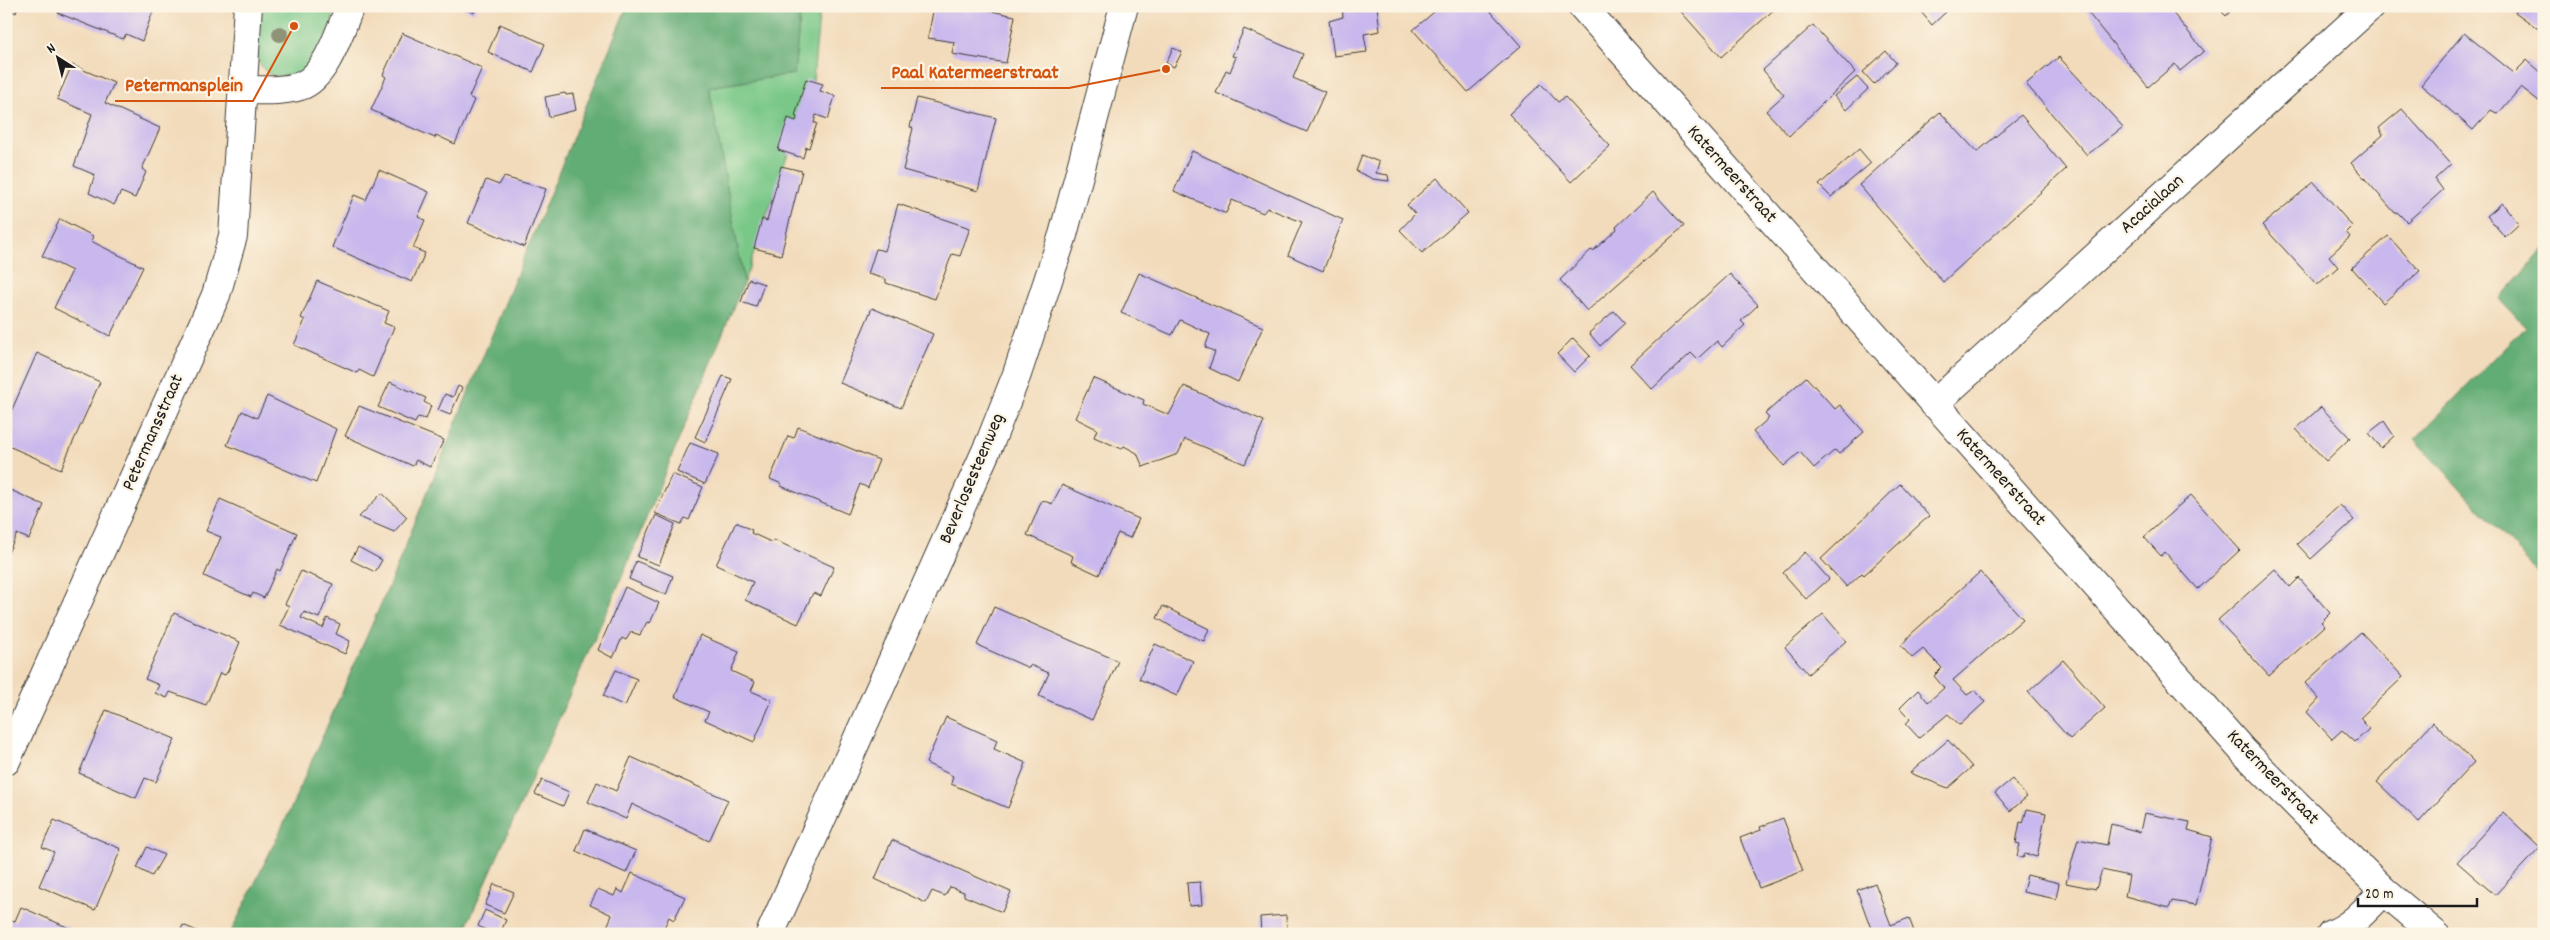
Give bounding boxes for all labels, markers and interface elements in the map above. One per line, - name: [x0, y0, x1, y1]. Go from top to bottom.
- north arrow: [32, 32, 82, 82]
- text: N: [43, 39, 60, 59]
- callout: Paal Katermeerstraat: [881, 53, 1069, 88]
- text: Paal Katermeerstraat: [891, 60, 1059, 88]
- callout: Petermansplein: [115, 66, 253, 101]
- text: Petermansplein: [125, 73, 243, 101]
- street label: Katermeerstraat: [1680, 120, 1782, 230]
- street label: Acacialaan: [2115, 169, 2191, 241]
- street label: Petermansstraat: [116, 370, 192, 496]
- street label: Beverlosesteenweg: [933, 410, 1013, 548]
- street label: Katermeerstraat: [1949, 423, 2051, 533]
- street label: Katermeerstraat: [2219, 724, 2325, 832]
- scale bar: [2358, 875, 2476, 907]
- text: 20 m: [2365, 884, 2393, 906]

